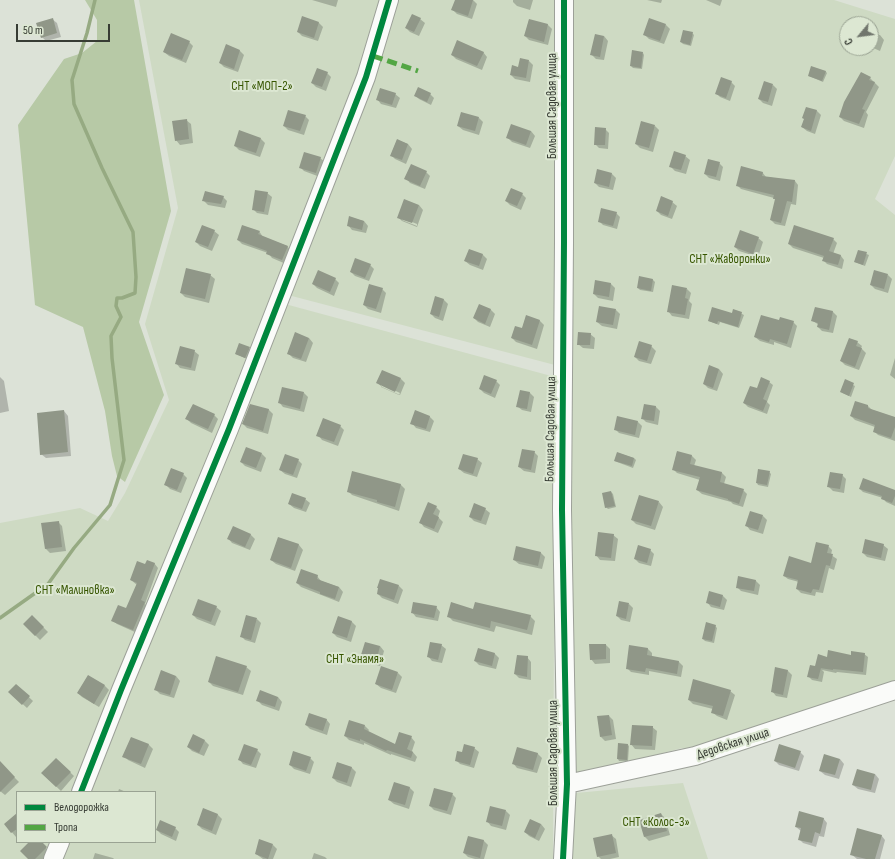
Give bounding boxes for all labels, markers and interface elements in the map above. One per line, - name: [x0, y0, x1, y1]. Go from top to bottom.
- scale bar: [18, 16, 112, 42]
- north arrow: [839, 16, 879, 56]
- text: 50 m: [23, 23, 43, 38]
- text: С: [842, 36, 856, 47]
- street label: Большая Садовая улица: [545, 53, 561, 159]
- park label: СНТ «МОП-2»: [231, 79, 293, 95]
- park label: СНТ «Жаворонки»: [689, 252, 771, 268]
- street label: Большая Садовая улица: [542, 376, 560, 482]
- park label: СНТ «Малиновка»: [35, 583, 115, 599]
- park label: СНТ «Знамя»: [326, 652, 384, 668]
- street label: Большая Садовая улица: [546, 700, 562, 806]
- street label: Дедовская улица: [695, 725, 771, 763]
- legend: [16, 791, 156, 843]
- text: Велодорожка: [54, 800, 109, 815]
- park label: СНТ «Колос-3»: [622, 815, 690, 831]
- text: Тропа: [54, 820, 78, 835]

